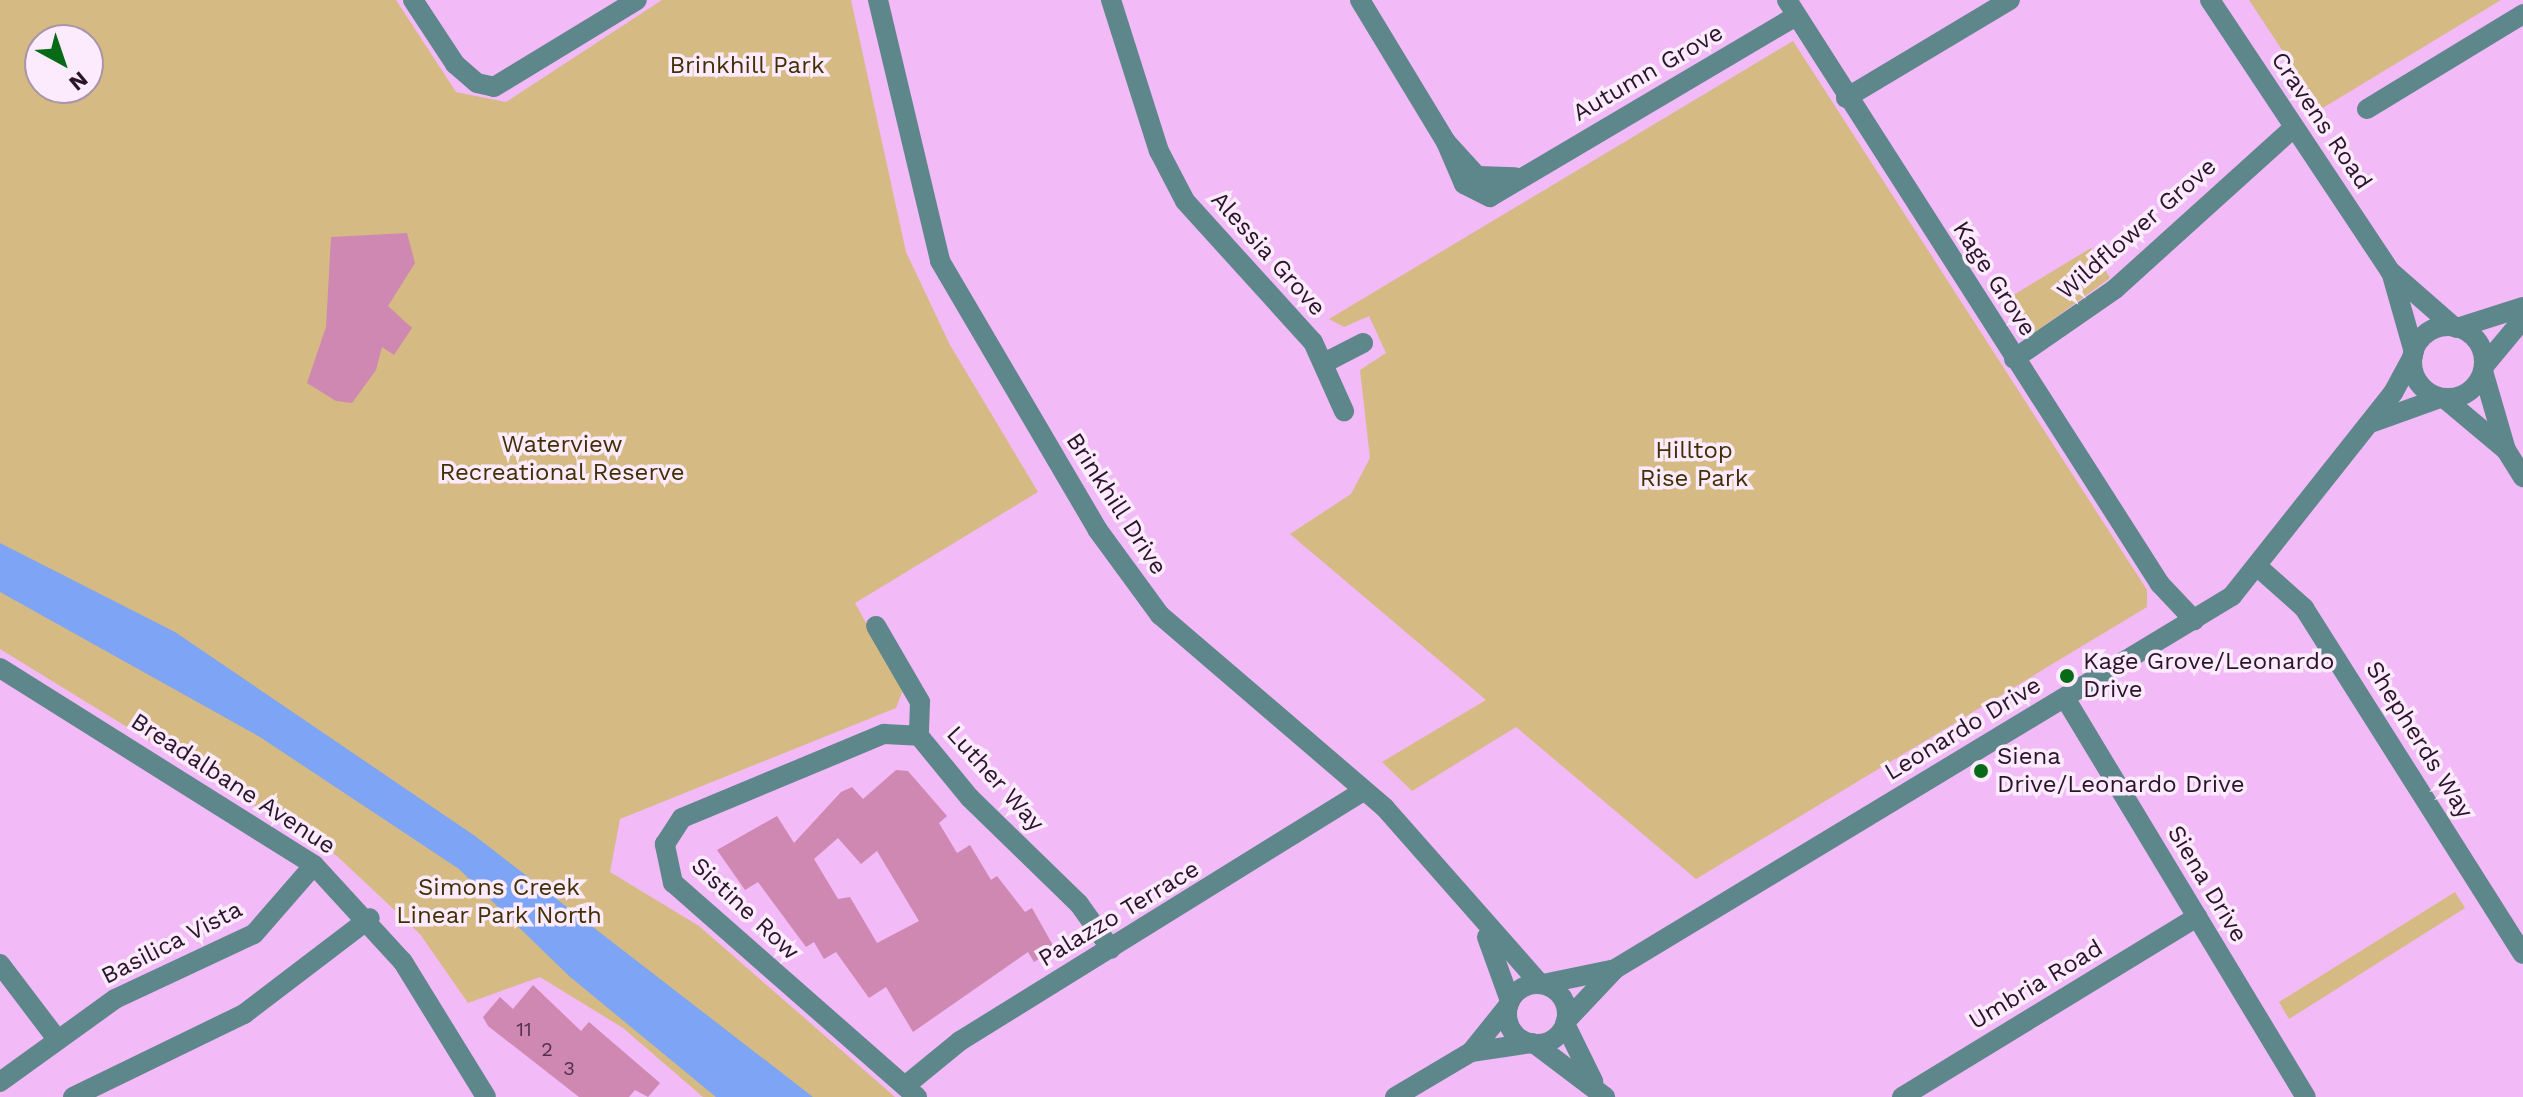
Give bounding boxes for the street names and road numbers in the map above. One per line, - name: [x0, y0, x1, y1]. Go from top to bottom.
- street label: Autumn Grove: [1568, 18, 1728, 128]
- street label: Cravens Road: [2264, 47, 2378, 195]
- street label: Wildflower Grove: [2051, 152, 2223, 306]
- street label: Alessia Grove: [1204, 186, 1332, 322]
- street label: Kage Grove: [1946, 216, 2042, 342]
- street label: Brinkhill Drive: [1059, 427, 1173, 581]
- street label: Shepherds Way: [2359, 656, 2479, 824]
- street label: Leonardo Drive: [1880, 671, 2046, 787]
- street label: Breadalbane Avenue: [125, 707, 341, 861]
- street label: Luther Way: [940, 720, 1050, 838]
- street label: Siena Drive: [2161, 820, 2253, 948]
- street label: Sistine Row: [685, 852, 805, 966]
- street label: Palazzo Terrace: [1033, 855, 1205, 973]
- street label: Basilica Vista: [96, 895, 248, 991]
- street label: Umbria Road: [1964, 934, 2108, 1036]

